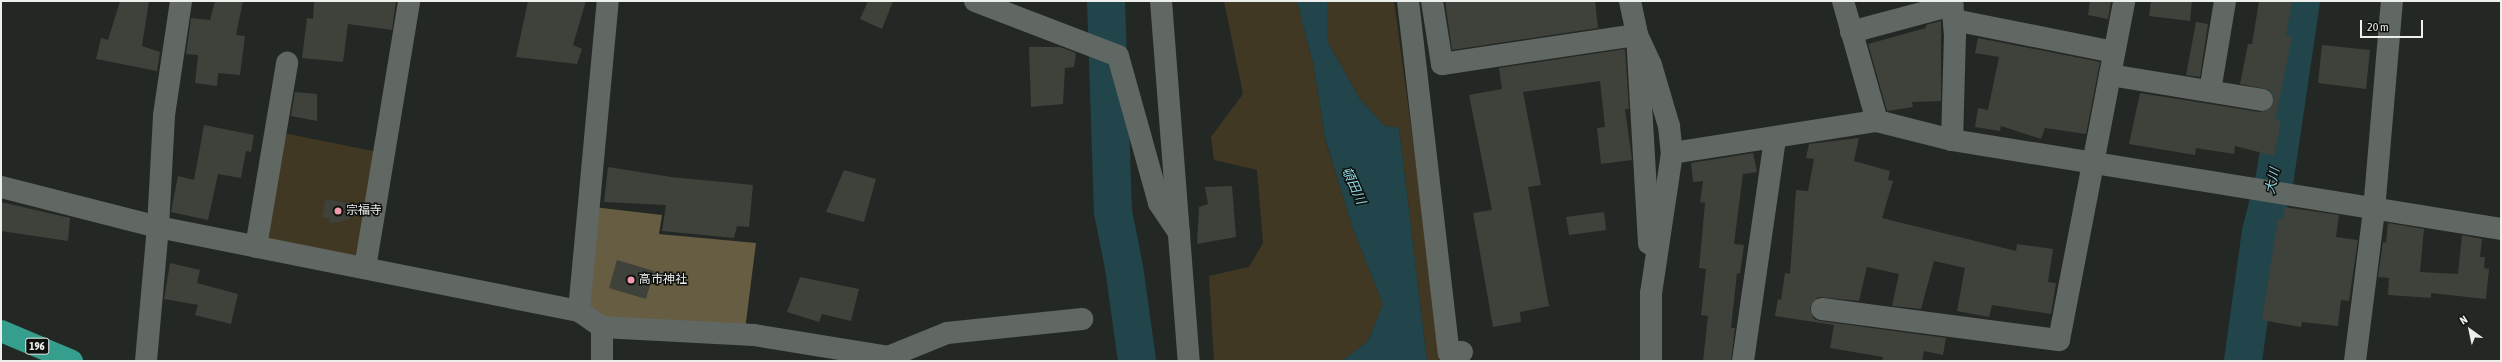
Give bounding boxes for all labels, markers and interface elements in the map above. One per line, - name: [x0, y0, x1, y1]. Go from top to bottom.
- scale bar: [2362, 12, 2425, 38]
- text: 20 m: [2367, 20, 2389, 34]
- water label: 頓田川: [1338, 165, 1368, 207]
- water label: 大川: [2263, 167, 2283, 195]
- place label: 宗福寺: [346, 204, 382, 218]
- marker: 宗福寺: [333, 206, 343, 216]
- place label: 高市神社: [639, 273, 687, 287]
- marker: 高市神社: [626, 275, 636, 285]
- north arrow: [2450, 310, 2490, 350]
- text: N: [2457, 313, 2469, 327]
- road number: 196: [25, 337, 49, 355]

